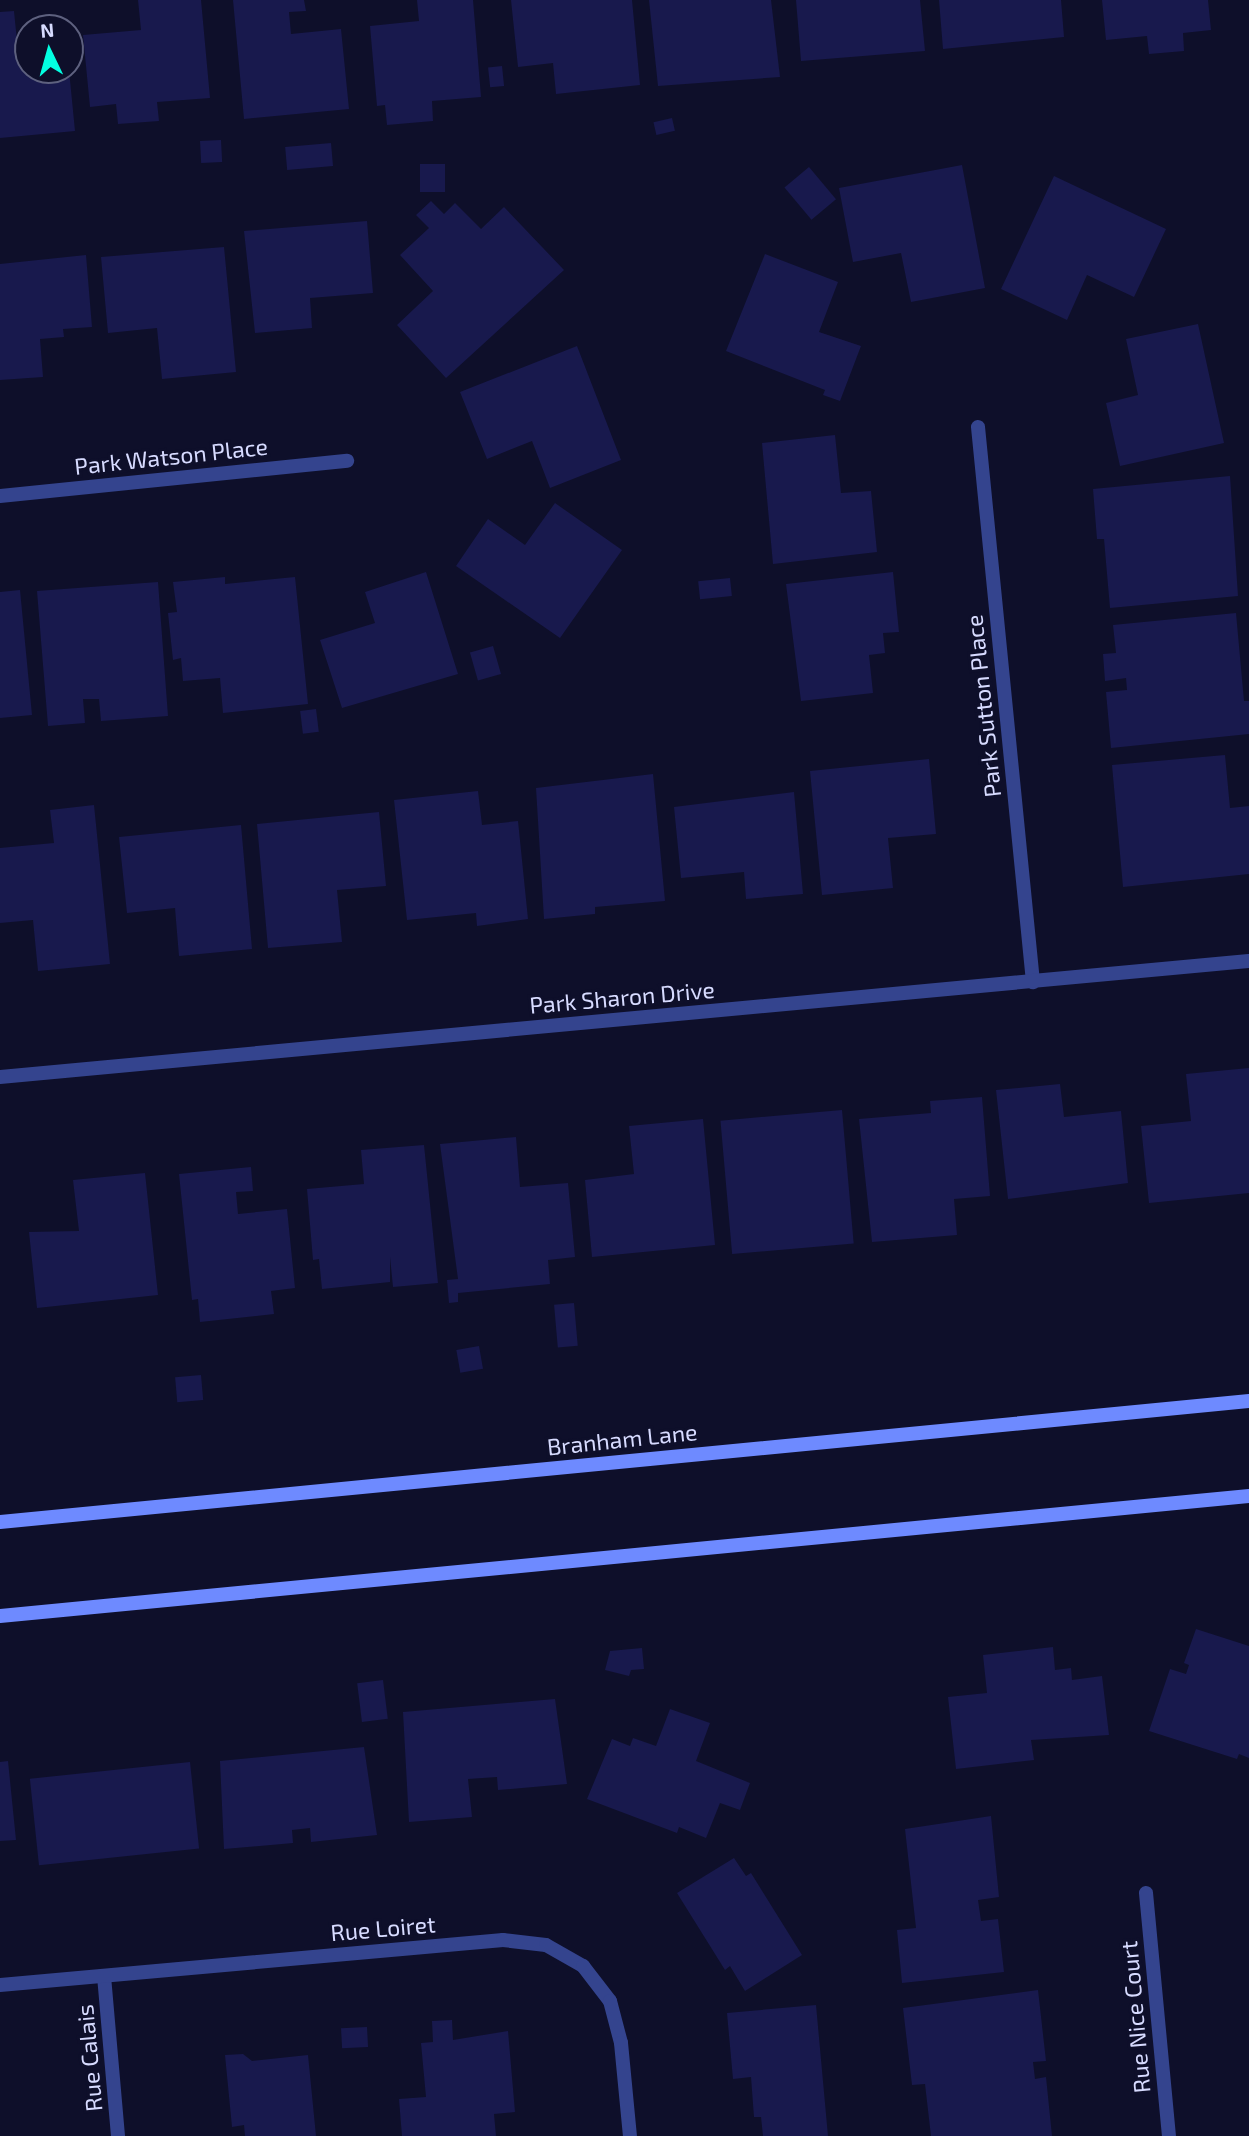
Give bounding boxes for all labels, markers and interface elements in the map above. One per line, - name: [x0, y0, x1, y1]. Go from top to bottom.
- north arrow: [14, 14, 84, 84]
- text: N: [39, 18, 55, 42]
- street label: Park Watson Place: [73, 432, 269, 480]
- street label: Park Sutton Place: [960, 613, 1006, 799]
- street label: Park Sharon Drive: [528, 975, 716, 1019]
- street label: Branham Lane: [546, 1417, 698, 1461]
- street label: Rue Loiret: [329, 1910, 437, 1946]
- street label: Rue Nice Court: [1115, 1940, 1155, 2094]
- street label: Rue Calais: [71, 2003, 107, 2113]

